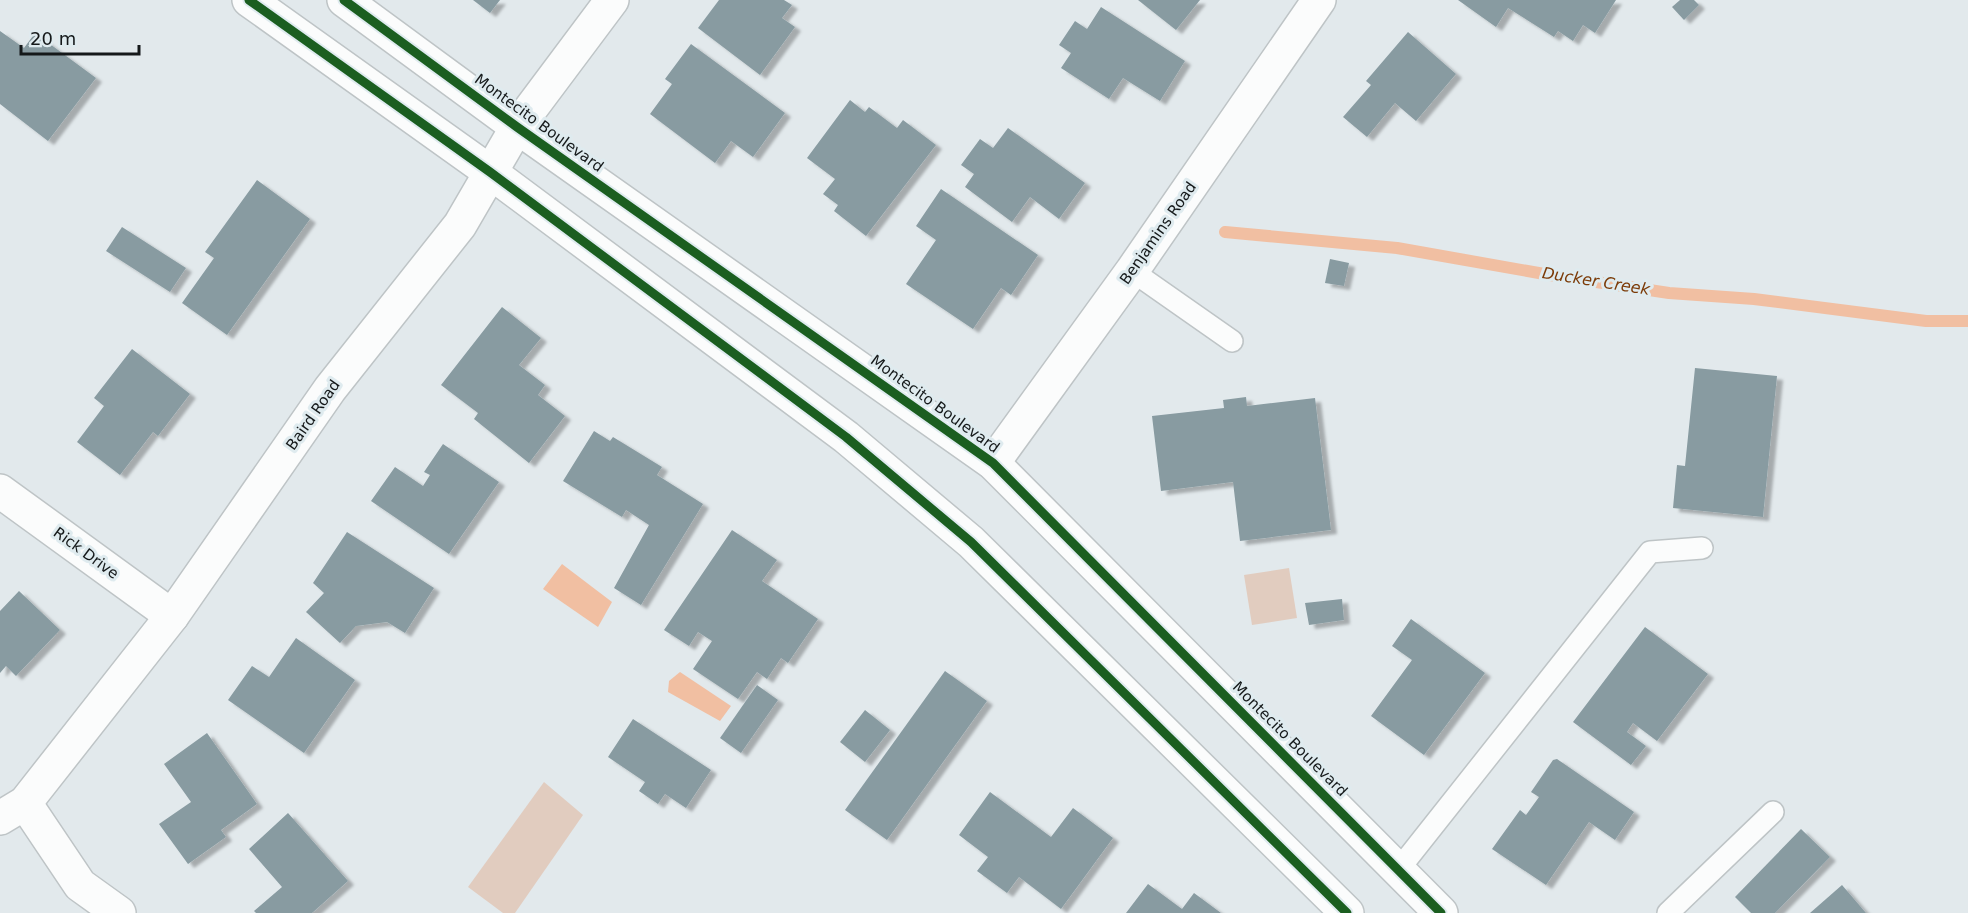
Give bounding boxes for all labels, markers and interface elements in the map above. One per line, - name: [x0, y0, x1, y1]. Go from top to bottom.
- scale bar: [21, 18, 140, 56]
- text: 20 m: [30, 28, 76, 49]
- street label: Montecito Boulevard: [471, 70, 607, 176]
- street label: Benjamins Road: [1116, 178, 1200, 288]
- water label: Ducker Creek: [1541, 263, 1652, 299]
- street label: Montecito Boulevard: [867, 351, 1003, 457]
- street label: Baird Road: [282, 376, 344, 454]
- street label: Rick Drive: [50, 523, 122, 583]
- street label: Montecito Boulevard: [1229, 678, 1351, 800]

